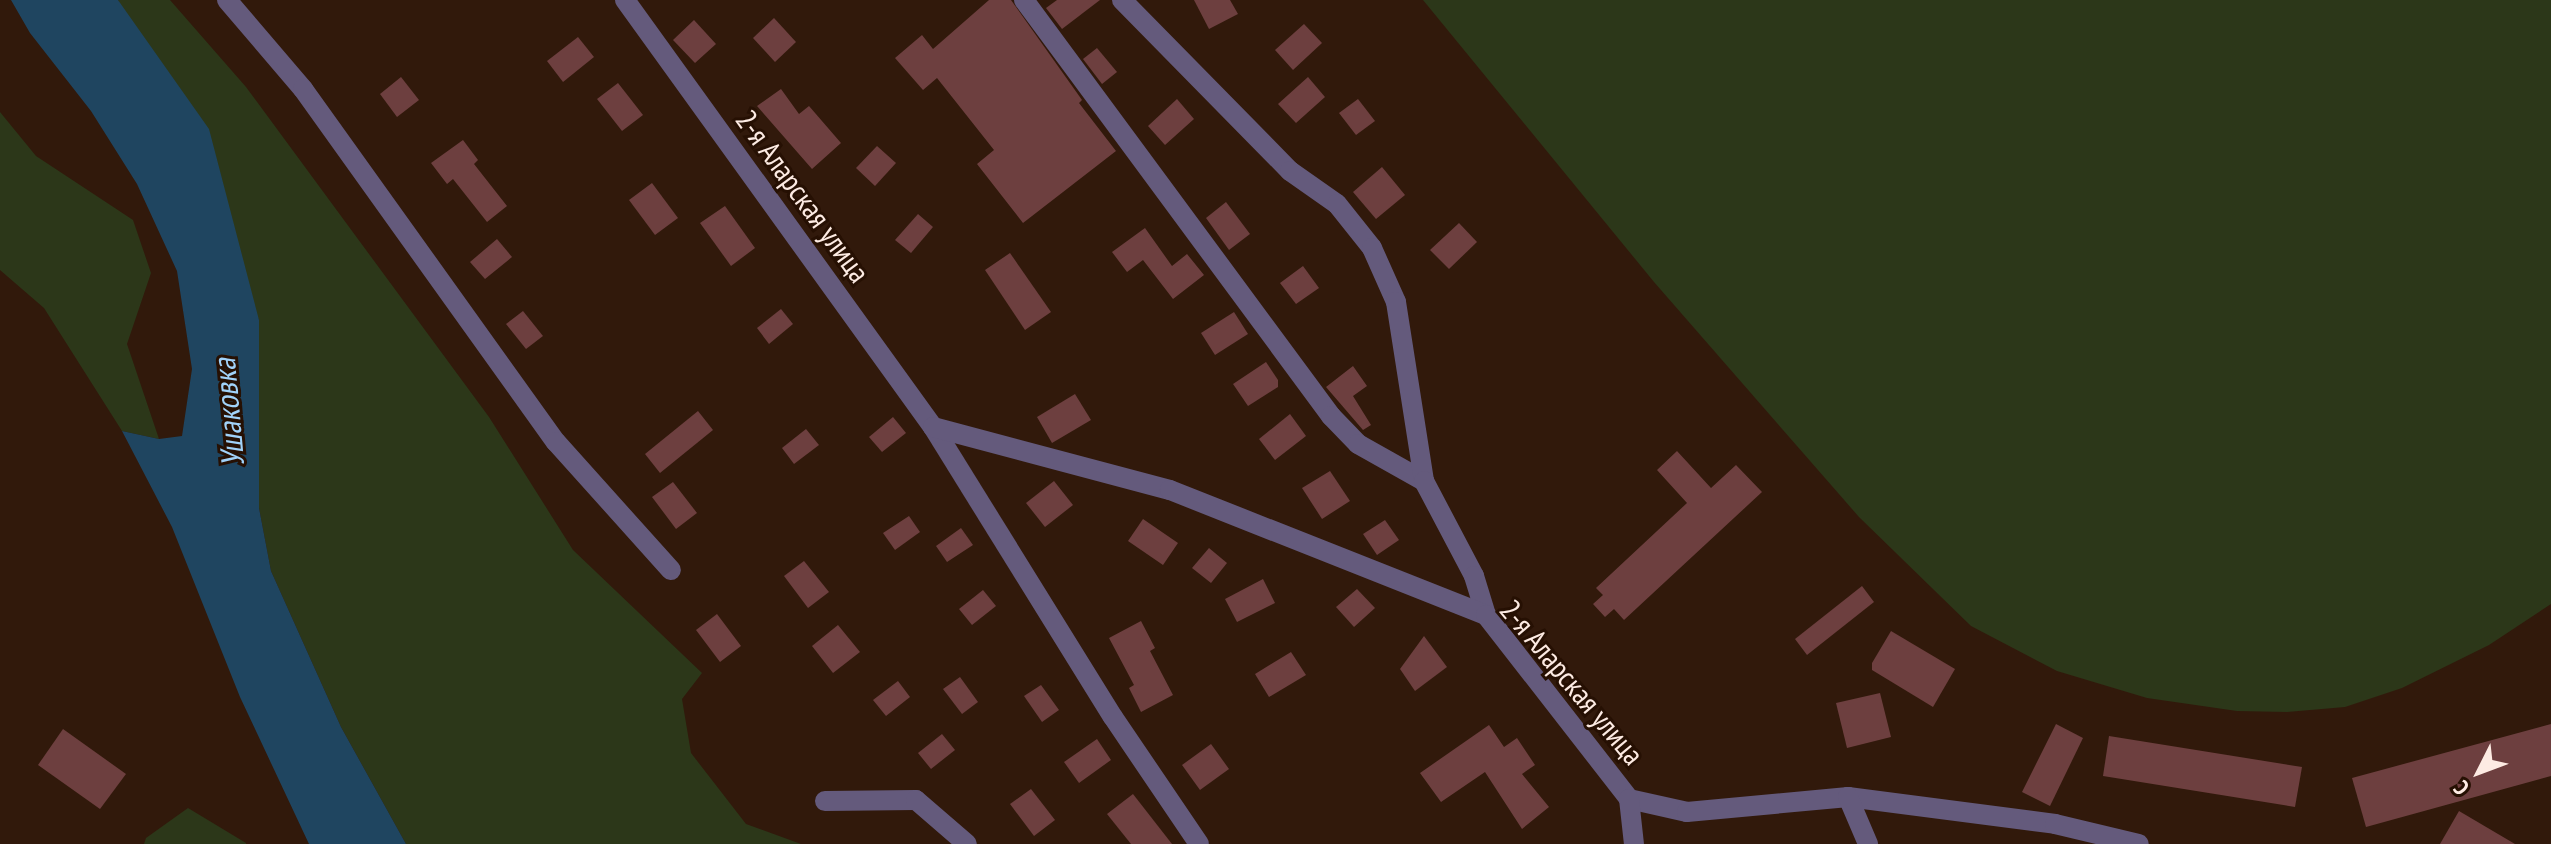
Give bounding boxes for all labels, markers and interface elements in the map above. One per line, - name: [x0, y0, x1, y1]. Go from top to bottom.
- street label: 2-я Аларская улица: [728, 102, 878, 290]
- water label: Ушаковка: [204, 357, 252, 469]
- street label: 2-я Аларская улица: [1492, 592, 1652, 772]
- north arrow: [2439, 732, 2519, 812]
- text: С: [2447, 775, 2475, 801]

